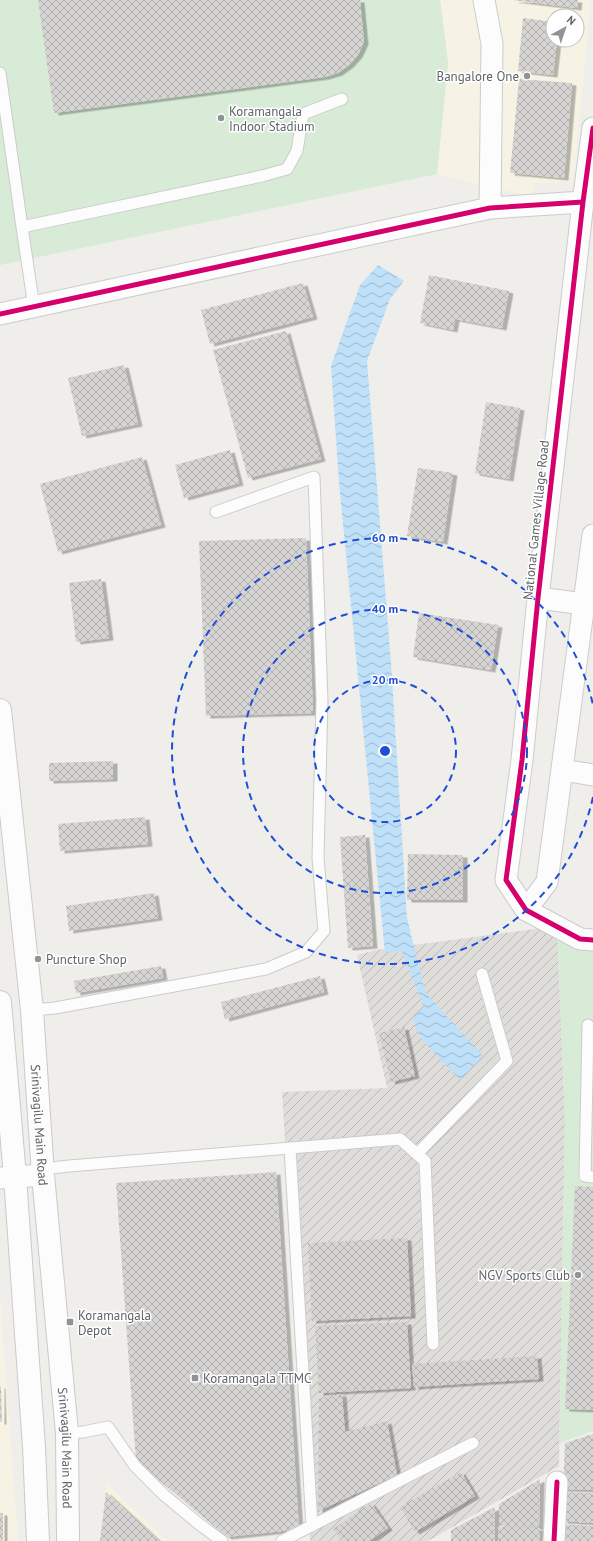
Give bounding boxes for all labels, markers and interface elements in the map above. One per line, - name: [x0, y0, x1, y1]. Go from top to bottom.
- north arrow: [545, 8, 585, 48]
- text: N: [564, 13, 579, 28]
- place label: Bangalore One: [437, 68, 519, 85]
- marker: Bangalore One: [522, 71, 532, 81]
- place label: Koramangala Indoor Stadium: [229, 103, 315, 135]
- marker: Koramangala Indoor Stadium: [216, 113, 226, 123]
- street label: National Games Village Road: [519, 439, 553, 601]
- text: 60 m: [372, 530, 398, 545]
- text: 40 m: [372, 601, 398, 616]
- text: 20 m: [372, 672, 398, 687]
- centre of rings: [378, 744, 392, 758]
- place label: Puncture Shop: [46, 951, 127, 968]
- marker: Puncture Shop: [33, 954, 43, 964]
- street label: Srinivagilu Main Road: [27, 1064, 52, 1186]
- place label: NGV Sports Club: [479, 1267, 570, 1284]
- marker: NGV Sports Club: [573, 1270, 583, 1280]
- place label: Koramangala Depot: [78, 1307, 151, 1339]
- marker: Koramangala Depot: [65, 1317, 75, 1327]
- place label: Koramangala TTMC: [203, 1370, 311, 1387]
- marker: Koramangala TTMC: [190, 1373, 200, 1383]
- street label: Srinivagilu Main Road: [54, 1387, 76, 1509]

